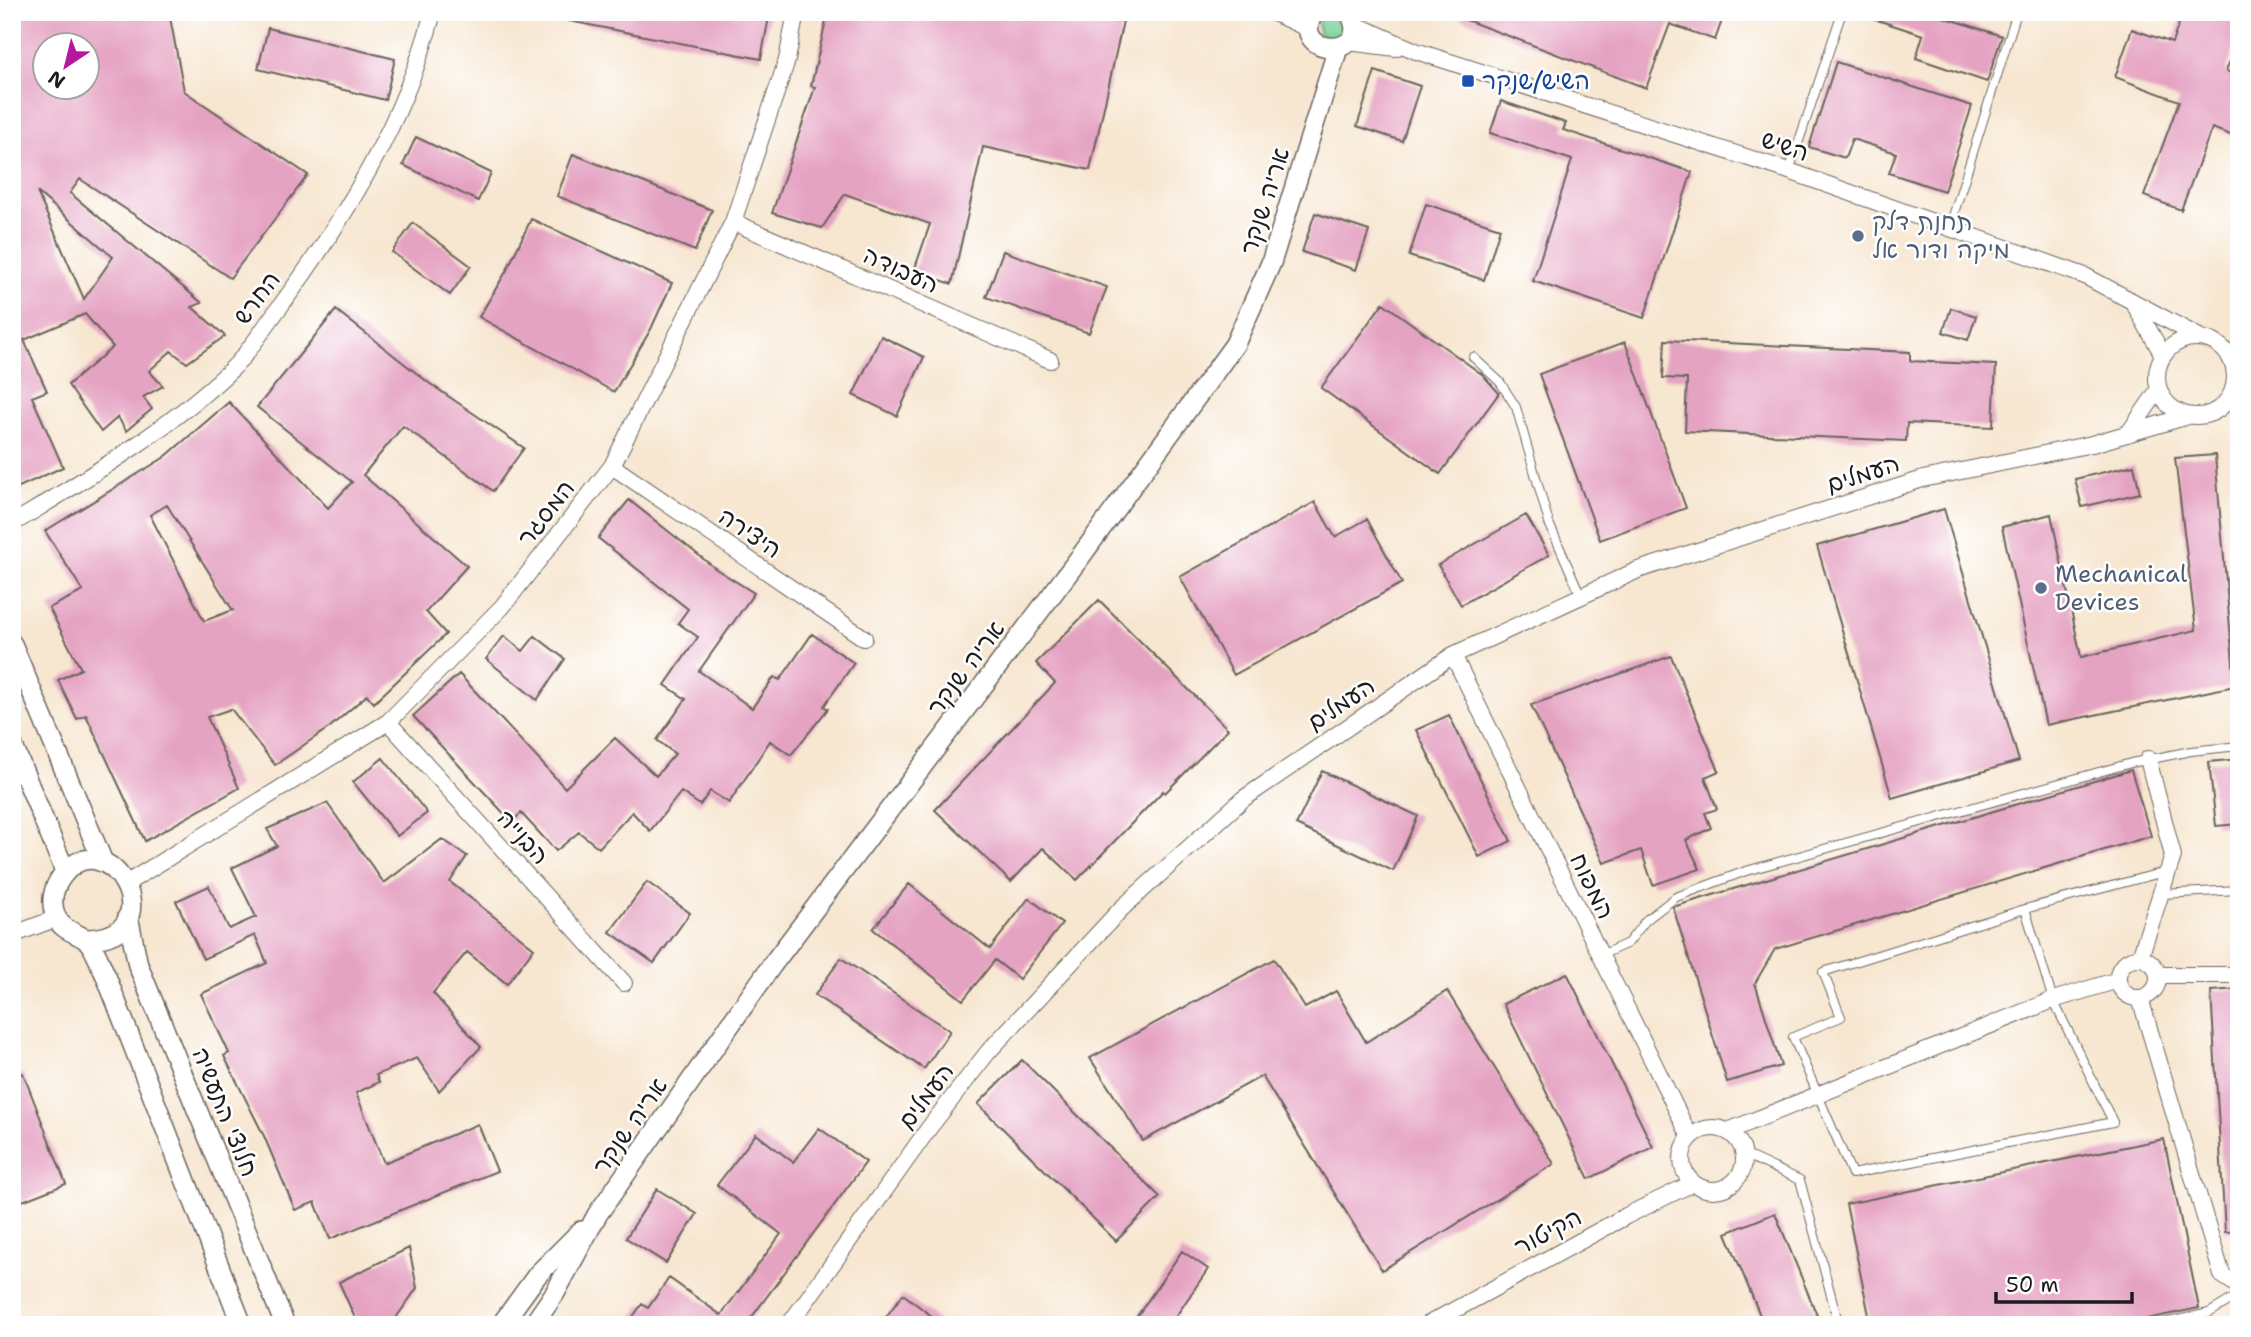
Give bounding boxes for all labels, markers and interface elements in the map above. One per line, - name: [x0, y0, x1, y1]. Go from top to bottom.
- north arrow: [32, 32, 102, 102]
- text: N: [43, 65, 70, 94]
- place label: השיש/שנקר: [1482, 65, 1590, 97]
- marker: השיש/שנקר: [1460, 73, 1476, 89]
- street label: השיש: [1757, 123, 1813, 169]
- street label: אריה שנקר: [1233, 143, 1297, 259]
- place label: תחנת דלק מיקה ודור אל: [1872, 206, 2010, 266]
- marker: תחנת דלק מיקה ודור אל: [1850, 228, 1866, 244]
- street label: העבודה: [858, 239, 944, 301]
- street label: החרש: [226, 265, 288, 331]
- street label: העמלים: [1822, 447, 1904, 501]
- street label: המסגר: [510, 473, 582, 553]
- street label: היצירה: [712, 500, 788, 566]
- place label: Mechanical Devices: [2055, 558, 2188, 618]
- marker: Mechanical Devices: [2033, 580, 2049, 596]
- street label: אריה שנקר: [920, 614, 1012, 722]
- street label: העמלים: [1301, 670, 1381, 738]
- street label: הבנייה: [490, 803, 556, 871]
- street label: המפוח: [1562, 848, 1622, 924]
- street label: חלוצי התעשיה: [185, 1043, 265, 1181]
- street label: העמלים: [891, 1056, 961, 1136]
- street label: אריה שנקר: [585, 1071, 675, 1181]
- street label: הקיטור: [1509, 1201, 1587, 1263]
- scale bar: [1996, 1260, 2132, 1304]
- text: 50 m: [2006, 1271, 2059, 1299]

